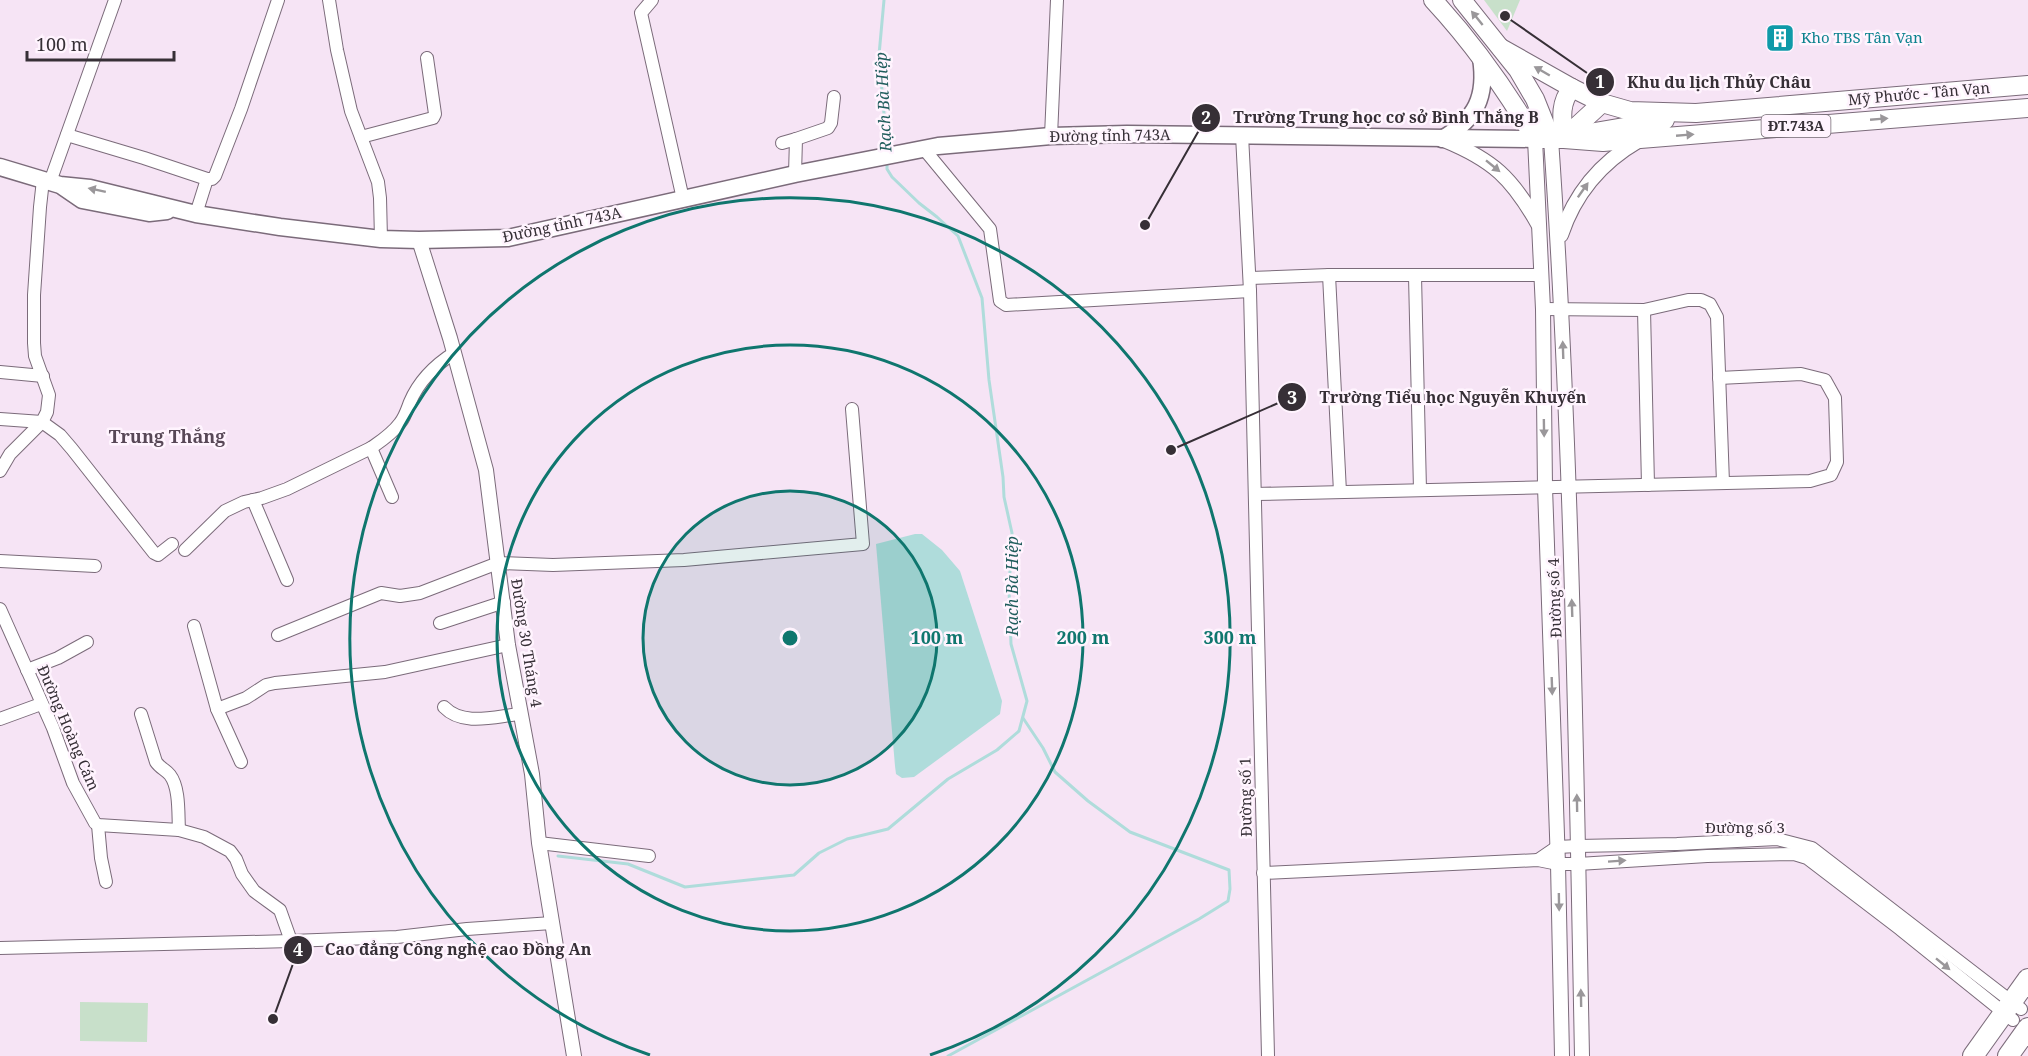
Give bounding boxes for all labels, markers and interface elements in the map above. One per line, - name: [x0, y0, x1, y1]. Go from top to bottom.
- one-way arrow: [1471, 10, 1484, 26]
- building icon: Kho TBS Tân Vạn: [1764, 22, 1796, 54]
- scale bar: [27, 24, 174, 62]
- place label: Kho TBS Tân Vạn: [1801, 27, 1923, 47]
- text: 100 m: [36, 32, 88, 56]
- water label: Rạch Bà Hiệp: [869, 52, 897, 153]
- callout: Khu du lịch Thủy Châu: [1585, 65, 1822, 99]
- one-way arrow: [1533, 66, 1550, 76]
- text: 1: [1595, 69, 1605, 93]
- text: Khu du lịch Thủy Châu: [1627, 71, 1811, 93]
- street label: Mỹ Phước - Tân Vạn: [1847, 77, 1991, 109]
- callout: Trường Trung học cơ sở Bình Thắng B: [1191, 101, 1551, 135]
- text: 2: [1201, 105, 1211, 129]
- text: Trường Trung học cơ sở Bình Thắng B: [1233, 106, 1539, 128]
- road number: ĐT.743A: [1762, 115, 1830, 137]
- one-way arrow: [1870, 115, 1889, 124]
- street label: Đường tỉnh 743A: [1049, 124, 1171, 146]
- one-way arrow: [1676, 130, 1695, 140]
- one-way arrow: [1485, 160, 1501, 173]
- one-way arrow: [1577, 182, 1589, 198]
- one-way arrow: [88, 184, 106, 194]
- street label: Đường tỉnh 743A: [501, 202, 623, 246]
- one-way arrow: [1558, 340, 1568, 359]
- callout: Trường Tiểu học Nguyễn Khuyến: [1277, 380, 1598, 414]
- text: 3: [1287, 385, 1297, 409]
- text: Trường Tiểu học Nguyễn Khuyến: [1320, 386, 1587, 408]
- one-way arrow: [1540, 419, 1549, 438]
- district label: Trung Thắng: [109, 424, 226, 448]
- water label: Rạch Bà Hiệp: [1001, 536, 1023, 637]
- street label: Đường số 4: [1543, 557, 1565, 638]
- street label: Đường 30 Tháng 4: [507, 577, 547, 709]
- one-way arrow: [1568, 598, 1577, 617]
- text: 100 m: [911, 625, 964, 649]
- text: 200 m: [1057, 625, 1110, 649]
- text: 300 m: [1204, 625, 1257, 649]
- centre of rings: [780, 628, 800, 648]
- street label: Đường Hoàng Cám: [33, 662, 104, 793]
- one-way arrow: [1548, 677, 1557, 696]
- street label: Đường số 1: [1234, 757, 1256, 837]
- one-way arrow: [1572, 793, 1581, 812]
- street label: Đường số 3: [1705, 817, 1785, 837]
- one-way arrow: [1608, 857, 1627, 866]
- one-way arrow: [1554, 892, 1563, 911]
- callout: Cao đẳng Công nghệ cao Đồng An: [283, 933, 604, 967]
- text: 4: [293, 937, 303, 961]
- text: Cao đẳng Công nghệ cao Đồng An: [325, 938, 592, 960]
- one-way arrow: [1935, 957, 1951, 970]
- one-way arrow: [1576, 988, 1585, 1007]

